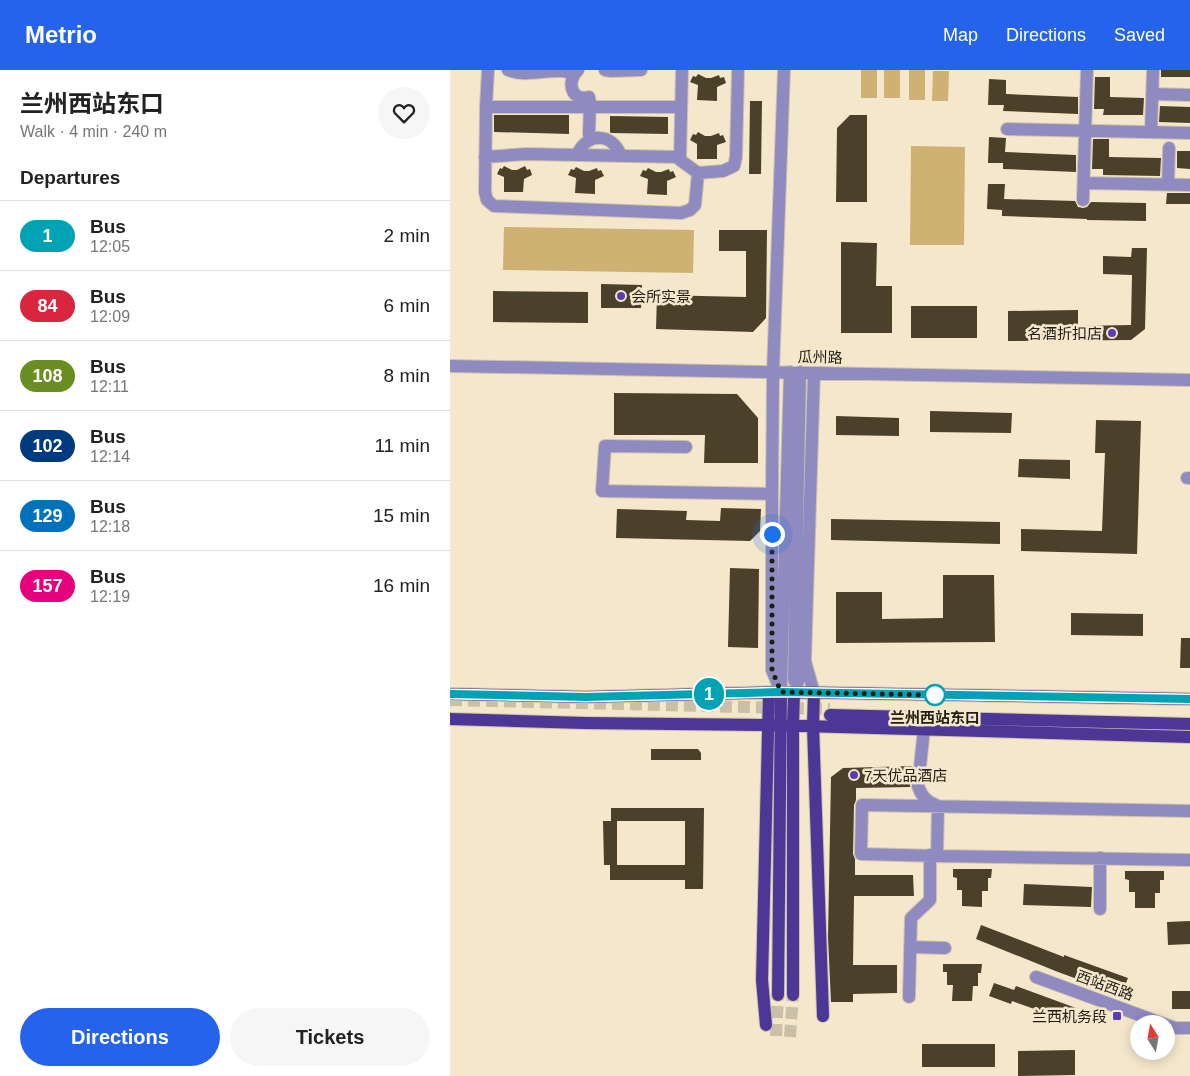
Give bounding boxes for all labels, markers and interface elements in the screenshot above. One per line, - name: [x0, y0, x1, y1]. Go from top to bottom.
- text: Metrio: [25, 21, 97, 48]
- text: Map: [943, 25, 978, 45]
- text: Directions: [1006, 25, 1086, 45]
- text: Saved: [1114, 25, 1165, 45]
- button: heart: [378, 87, 430, 139]
- text: 兰州西站东口: [20, 90, 164, 117]
- text: Walk · 4 min · 240 m: [20, 123, 167, 140]
- text: Departures: [20, 167, 120, 188]
- text: Bus: [90, 216, 126, 237]
- text: 2 min: [384, 225, 430, 246]
- text: 1: [42, 226, 53, 246]
- text: 12:05: [90, 238, 130, 255]
- text: Bus: [90, 286, 126, 307]
- place label: 会所实景: [631, 288, 691, 305]
- marker: 会所实景: [615, 290, 627, 302]
- text: 6 min: [384, 295, 430, 316]
- text: 84: [37, 296, 58, 316]
- text: 12:09: [90, 308, 130, 325]
- place label: 名酒折扣店: [1027, 325, 1102, 342]
- marker: 名酒折扣店: [1106, 327, 1118, 339]
- street label: 瓜州路: [797, 348, 843, 366]
- text: Bus: [90, 356, 126, 377]
- text: 8 min: [384, 365, 430, 386]
- text: 108: [32, 366, 63, 386]
- text: 12:11: [90, 378, 129, 395]
- text: Bus: [90, 426, 126, 447]
- text: 11 min: [374, 435, 430, 456]
- text: 102: [32, 436, 63, 456]
- text: 12:14: [90, 448, 130, 465]
- text: Bus: [90, 496, 126, 517]
- text: 15 min: [373, 505, 430, 526]
- text: 129: [32, 506, 63, 526]
- text: 12:18: [90, 518, 130, 535]
- your location: [760, 522, 785, 547]
- text: Bus: [90, 566, 126, 587]
- text: 16 min: [373, 575, 430, 596]
- text: 157: [32, 576, 63, 596]
- text: 12:19: [90, 588, 130, 605]
- line badge: 1: [693, 678, 725, 710]
- text: 1: [704, 684, 714, 704]
- marker: 兰州西站东口: [924, 684, 946, 706]
- place label: 兰州西站东口: [890, 709, 980, 726]
- place label: 7天优品酒店: [864, 767, 947, 784]
- marker: 7天优品酒店: [848, 769, 860, 781]
- street label: 西站西路: [1074, 967, 1136, 1003]
- button: Directions: [20, 1008, 220, 1066]
- button: Tickets: [230, 1008, 430, 1066]
- place label: 兰西机务段: [1032, 1008, 1107, 1025]
- marker: 兰西机务段: [1111, 1010, 1123, 1022]
- north arrow: [1130, 1015, 1175, 1060]
- map controls: [1130, 1015, 1175, 1060]

